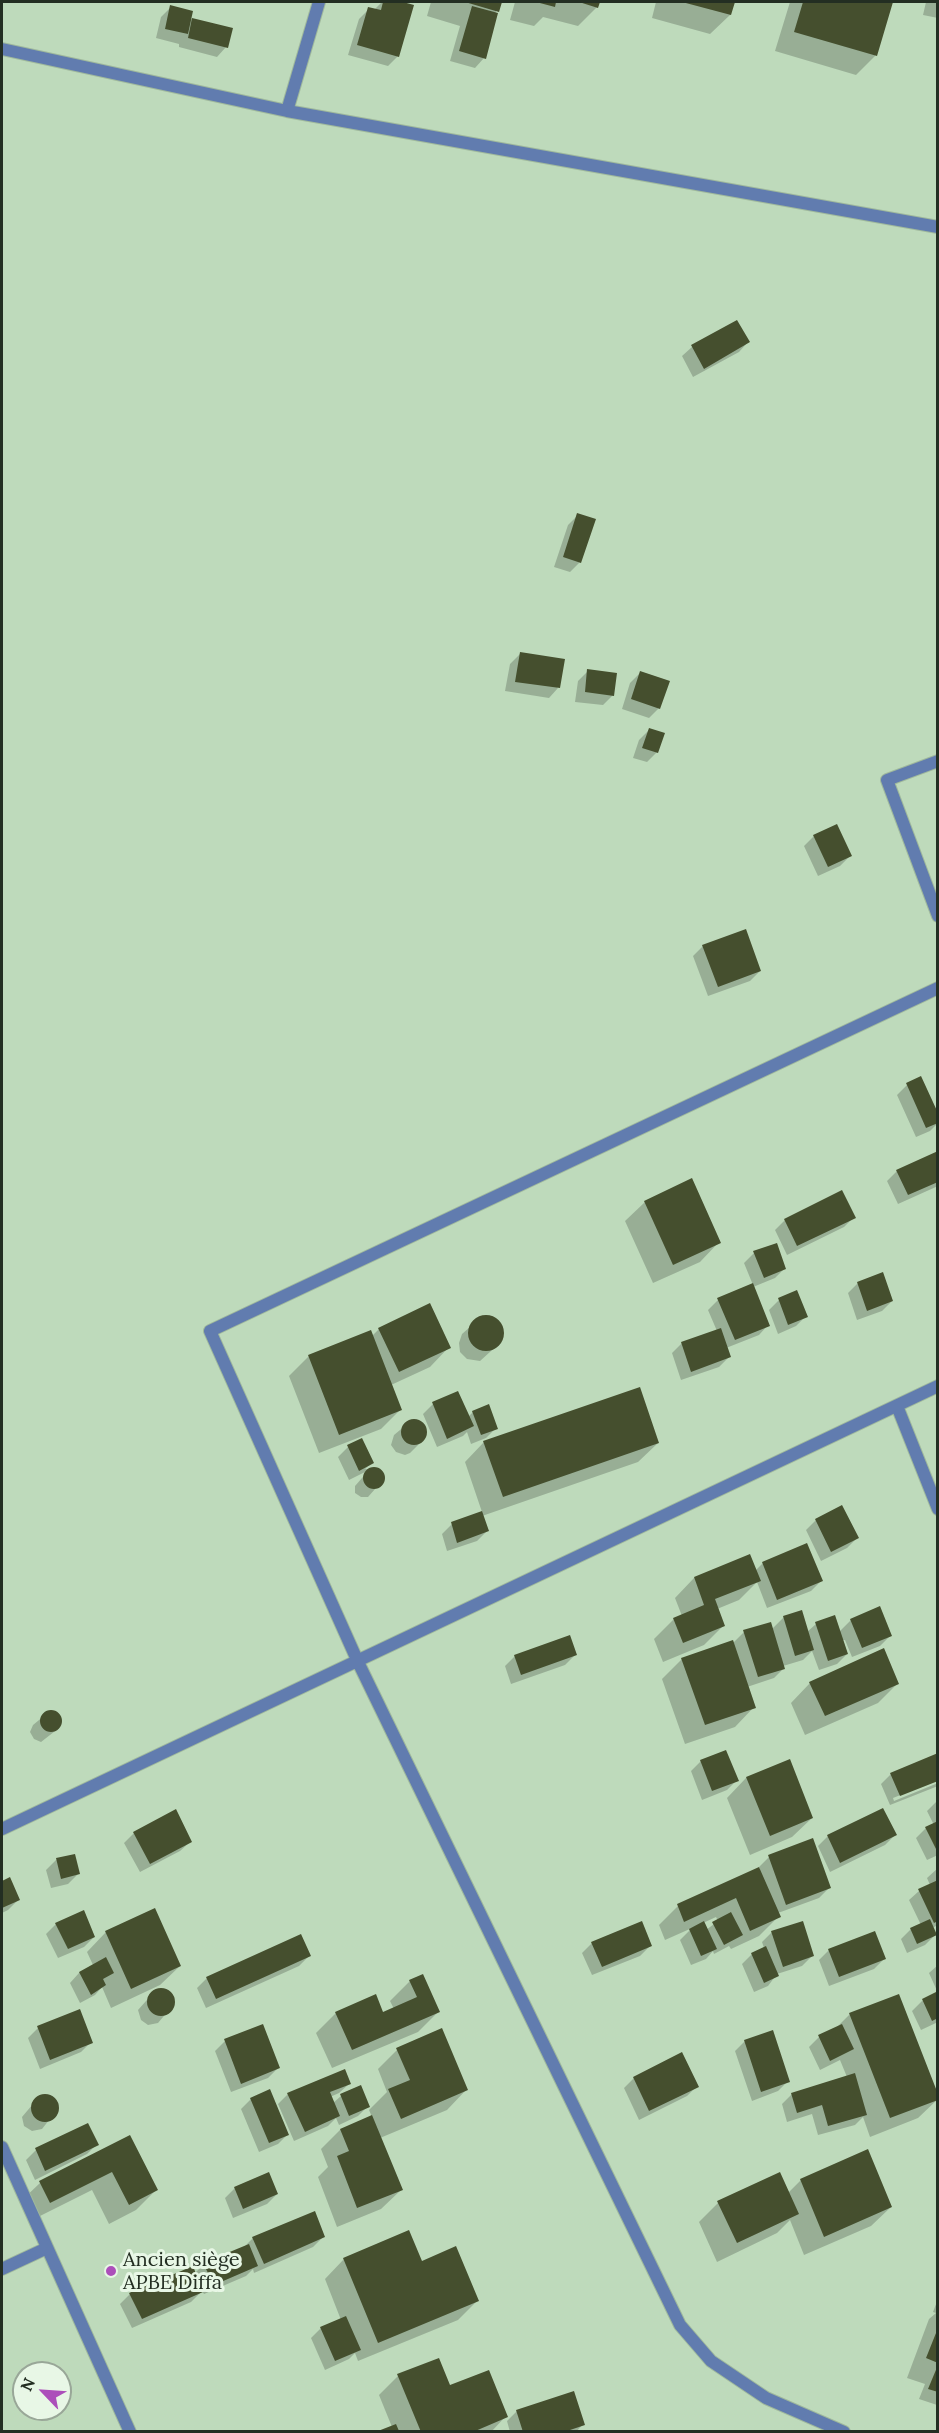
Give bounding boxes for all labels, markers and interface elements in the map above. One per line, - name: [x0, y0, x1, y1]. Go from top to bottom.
- place label: Ancien siège APBE Diffa: [123, 2248, 240, 2295]
- marker: Ancien siège APBE Diffa: [104, 2264, 118, 2278]
- north arrow: [12, 2361, 72, 2421]
- text: N: [16, 2374, 39, 2394]

